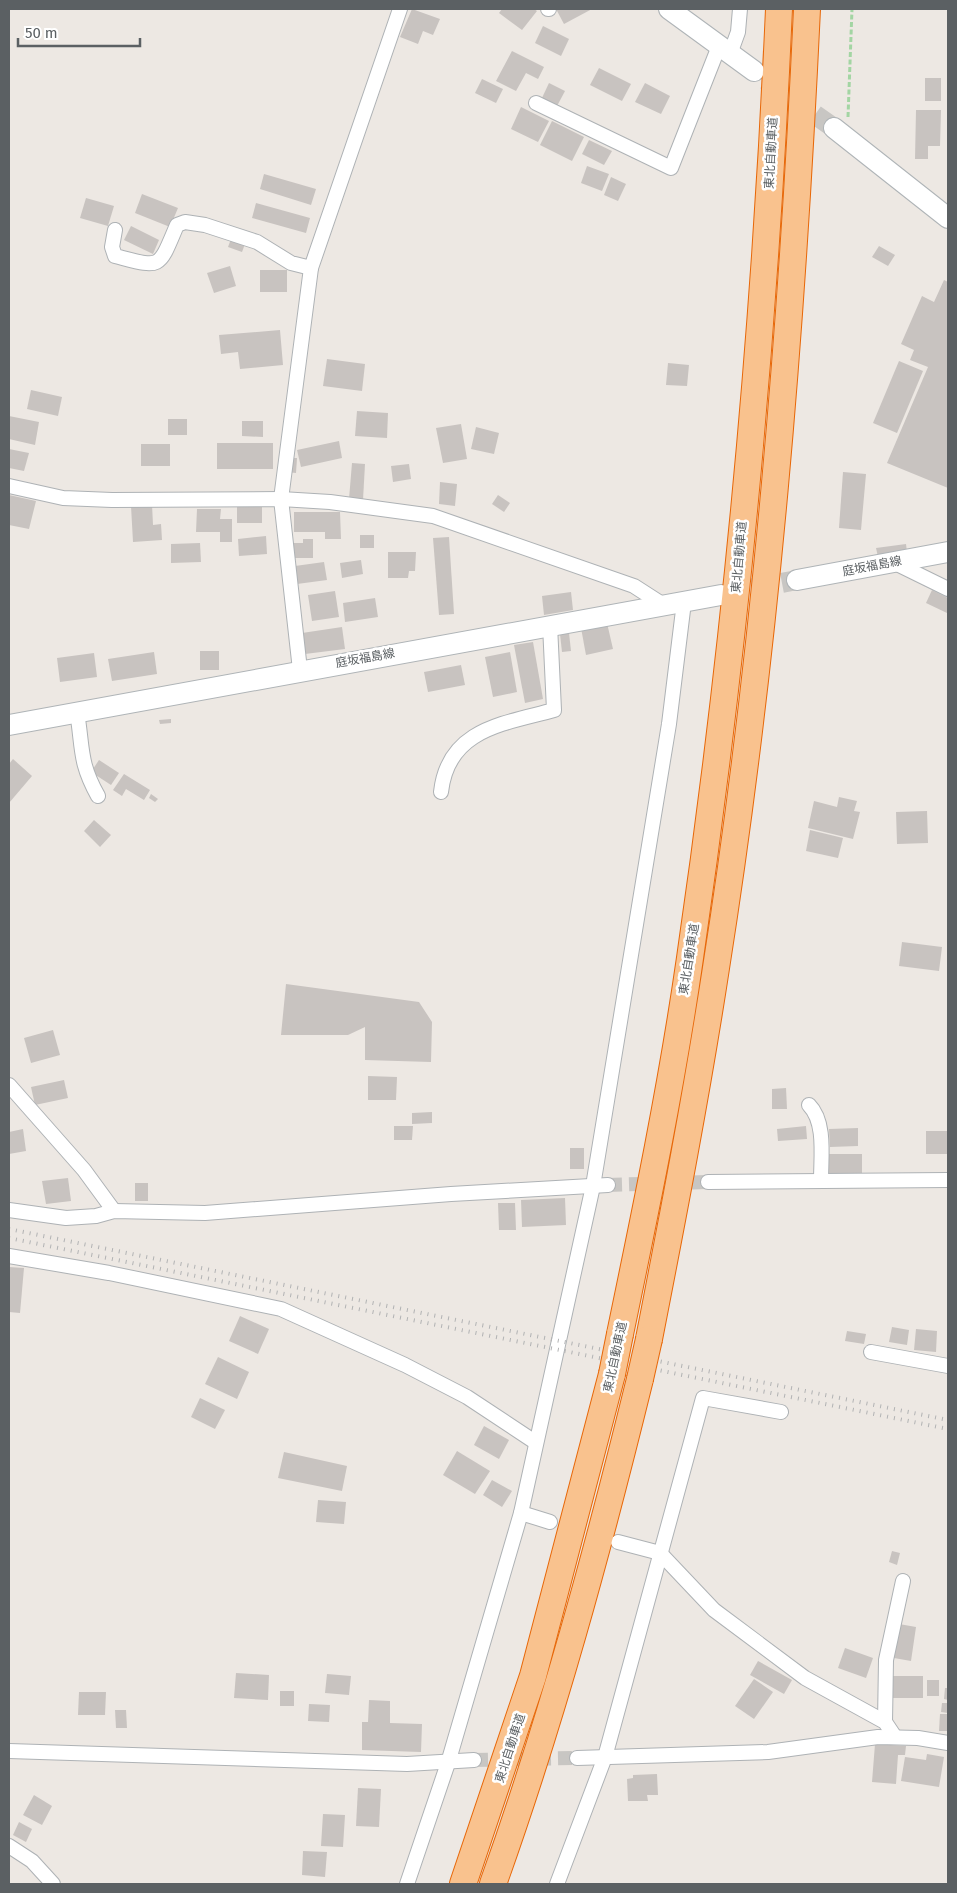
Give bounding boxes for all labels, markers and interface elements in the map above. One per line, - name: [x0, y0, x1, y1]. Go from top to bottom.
- scale bar: [18, 15, 140, 47]
- text: 50 m: [25, 24, 58, 42]
- street label: 東北自動車道: [762, 117, 780, 189]
- street label: 東北自動車道: [729, 521, 749, 593]
- street label: 庭坂福島線: [841, 553, 903, 579]
- street label: 庭坂福島線: [334, 646, 396, 670]
- street label: 東北自動車道: [676, 922, 702, 996]
- street label: 東北自動車道: [601, 1320, 629, 1394]
- street label: 東北自動車道: [492, 1712, 528, 1784]

